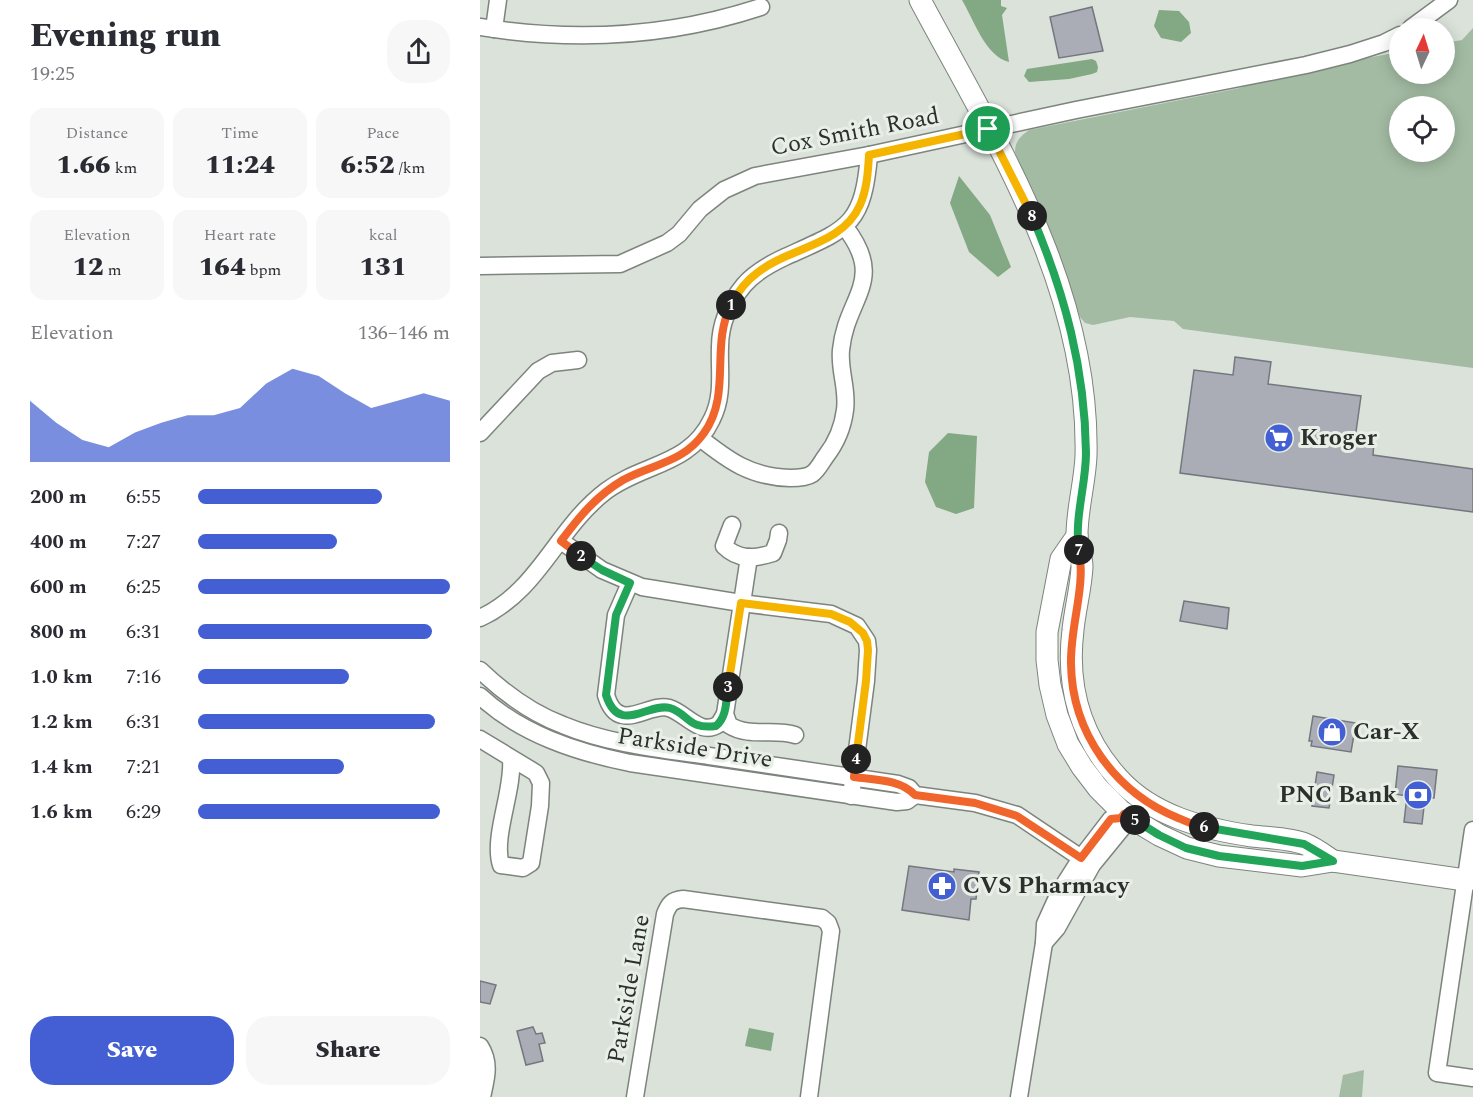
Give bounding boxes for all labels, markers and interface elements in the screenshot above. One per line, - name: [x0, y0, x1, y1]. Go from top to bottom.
- text: Evening run: [30, 11, 221, 61]
- north arrow: [1389, 18, 1455, 84]
- map controls: [1389, 18, 1455, 162]
- button: share: [387, 20, 450, 83]
- text: 19:25: [30, 59, 75, 89]
- button: locate: [1389, 96, 1455, 162]
- street label: Cox Smith Road: [767, 98, 943, 166]
- pin: [962, 103, 1013, 154]
- icon: arrive: [971, 112, 1004, 145]
- text: Distance: [66, 121, 128, 145]
- text: Time: [221, 121, 259, 145]
- text: Pace: [366, 121, 400, 145]
- text: 1.66: [57, 145, 111, 185]
- text: 11:24: [205, 145, 275, 185]
- text: 6:52: [341, 145, 395, 185]
- text: km: [111, 156, 137, 180]
- text: /km: [395, 156, 425, 180]
- pin: 8: [1017, 201, 1047, 231]
- text: 8: [1028, 204, 1036, 228]
- text: Elevation: [63, 223, 131, 247]
- text: Heart rate: [204, 223, 276, 247]
- text: kcal: [369, 223, 397, 247]
- text: 12: [73, 247, 104, 287]
- text: 164: [199, 247, 246, 287]
- text: 131: [360, 247, 406, 287]
- text: m: [104, 258, 121, 282]
- text: bpm: [246, 258, 281, 282]
- pin: 1: [716, 290, 746, 320]
- text: 1: [727, 293, 735, 317]
- text: Elevation: [30, 318, 114, 348]
- text: 136–146 m: [358, 318, 450, 348]
- place label: Kroger: [1300, 420, 1378, 456]
- supermarket icon: Kroger: [1263, 422, 1295, 454]
- text: 200 m: [30, 482, 87, 512]
- text: 6:55: [126, 482, 161, 512]
- text: 400 m: [30, 527, 87, 557]
- text: 7:27: [126, 527, 161, 557]
- pin: 7: [1064, 535, 1094, 565]
- text: 7: [1075, 538, 1083, 562]
- pin: 2: [566, 541, 596, 571]
- text: 2: [577, 544, 585, 568]
- text: 600 m: [30, 572, 87, 602]
- text: 6:25: [126, 572, 161, 602]
- text: 800 m: [30, 617, 87, 647]
- text: 6:31: [126, 617, 161, 647]
- text: 1.0 km: [30, 662, 93, 692]
- text: 7:16: [126, 662, 161, 692]
- pin: 3: [713, 672, 743, 702]
- text: 3: [724, 675, 732, 699]
- text: 1.2 km: [30, 707, 93, 737]
- text: 6:31: [126, 707, 161, 737]
- place label: Car-X: [1353, 714, 1420, 750]
- shop icon: Car-X: [1316, 716, 1348, 748]
- street label: Parkside Drive: [615, 718, 775, 778]
- pin: 4: [841, 744, 871, 774]
- text: 4: [852, 747, 860, 771]
- text: 1.4 km: [30, 752, 93, 782]
- text: 7:21: [126, 752, 161, 782]
- place label: PNC Bank: [1279, 777, 1398, 813]
- bank icon: PNC Bank: [1402, 779, 1434, 811]
- text: 1.6 km: [30, 797, 93, 827]
- text: 6:29: [126, 797, 161, 827]
- pin: 5: [1120, 805, 1150, 835]
- text: 5: [1131, 808, 1139, 832]
- pin: 6: [1189, 812, 1219, 842]
- text: 6: [1200, 815, 1208, 839]
- place label: CVS Pharmacy: [963, 868, 1130, 904]
- pharmacy icon: CVS Pharmacy: [926, 870, 958, 902]
- street label: Parkside Lane: [598, 912, 660, 1066]
- button: Save: [30, 1016, 234, 1085]
- button: Share: [246, 1016, 450, 1085]

